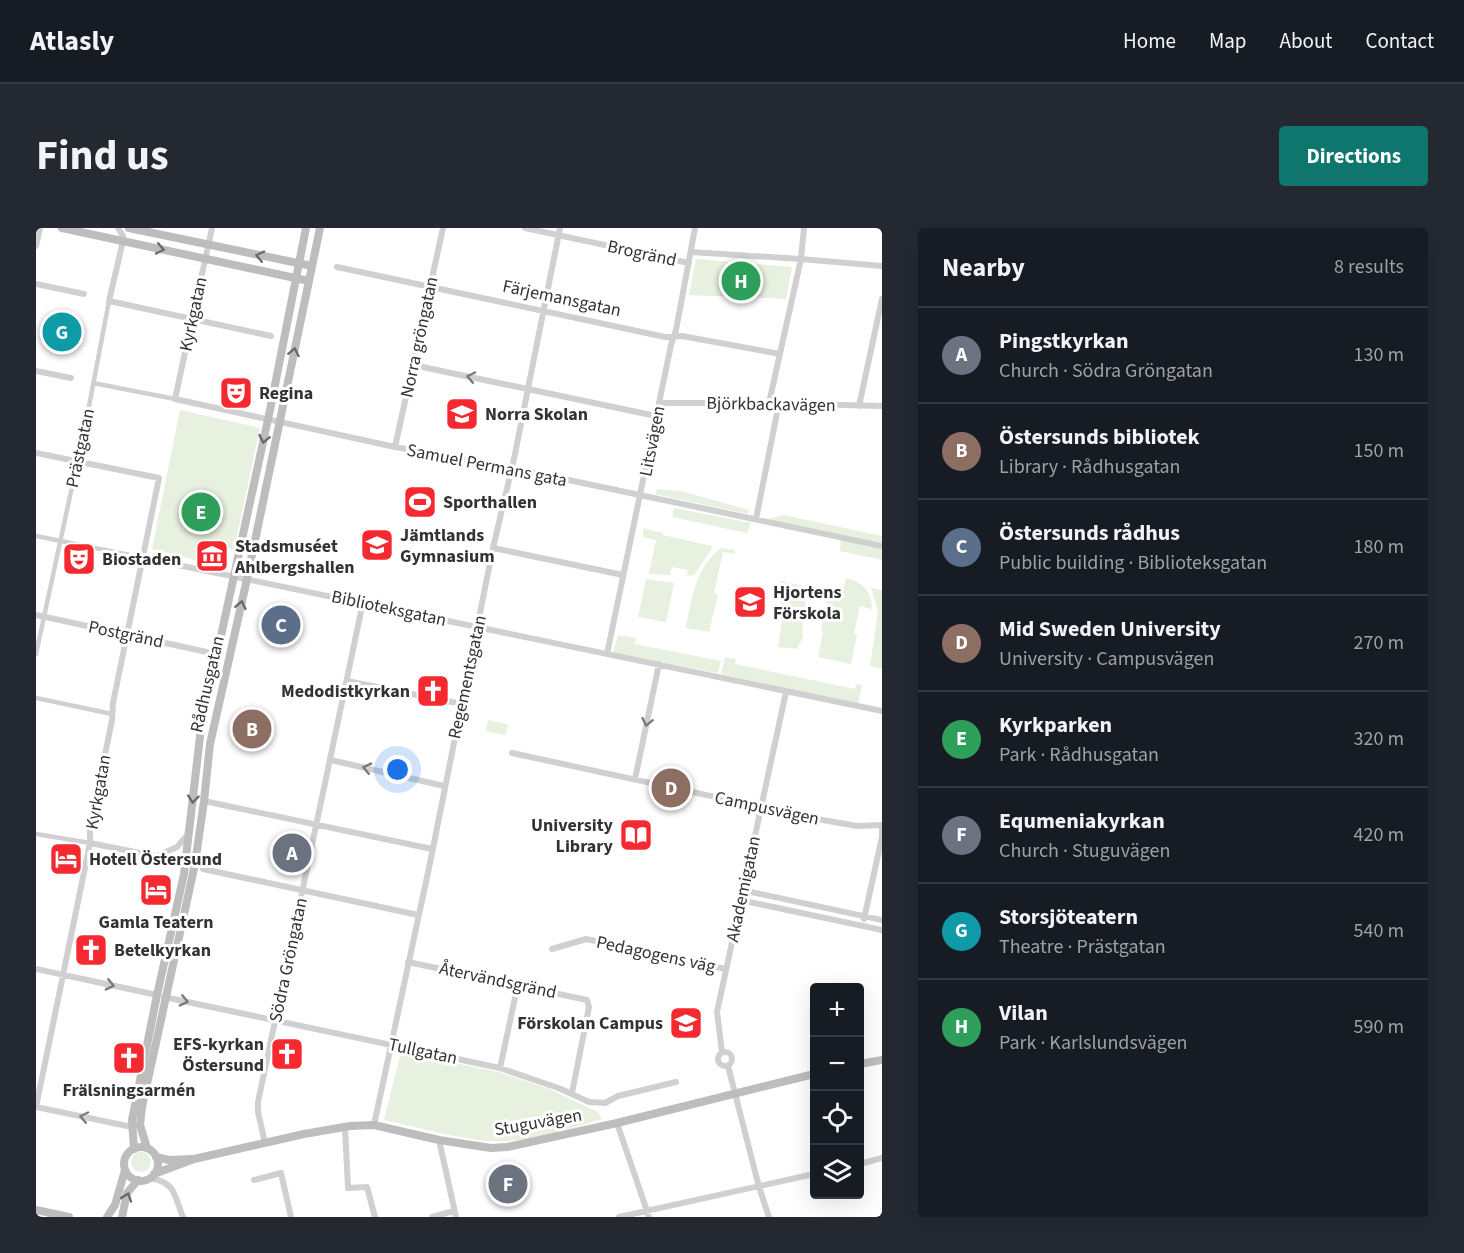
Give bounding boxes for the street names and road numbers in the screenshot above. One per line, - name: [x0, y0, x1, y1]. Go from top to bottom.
- street label: Brogränd: [605, 234, 679, 273]
- street label: Kyrkgatan: [173, 274, 214, 354]
- street label: Norra gröngatan: [394, 274, 445, 400]
- street label: Färjemansgatan: [500, 274, 623, 323]
- street label: Björkbackavägen: [706, 391, 836, 418]
- street label: Litsvägen: [633, 404, 672, 478]
- street label: Prästgatan: [60, 406, 101, 490]
- street label: Samuel Permans gata: [405, 438, 569, 493]
- street label: Biblioteksgatan: [329, 584, 449, 633]
- street label: Regementsgatan: [442, 613, 493, 741]
- street label: Postgränd: [86, 614, 166, 655]
- street label: Rådhusgatan: [184, 633, 231, 735]
- street label: Kyrkgatan: [80, 753, 117, 832]
- street label: Campusvägen: [712, 785, 821, 832]
- street label: Akademigatan: [720, 834, 767, 945]
- street label: Södra Gröngatan: [263, 895, 314, 1025]
- street label: Pedagogens väg: [594, 930, 718, 979]
- street label: Återvändsgränd: [437, 956, 559, 1005]
- street label: Tullgatan: [386, 1032, 460, 1071]
- street label: Stuguvägen: [492, 1102, 584, 1142]

